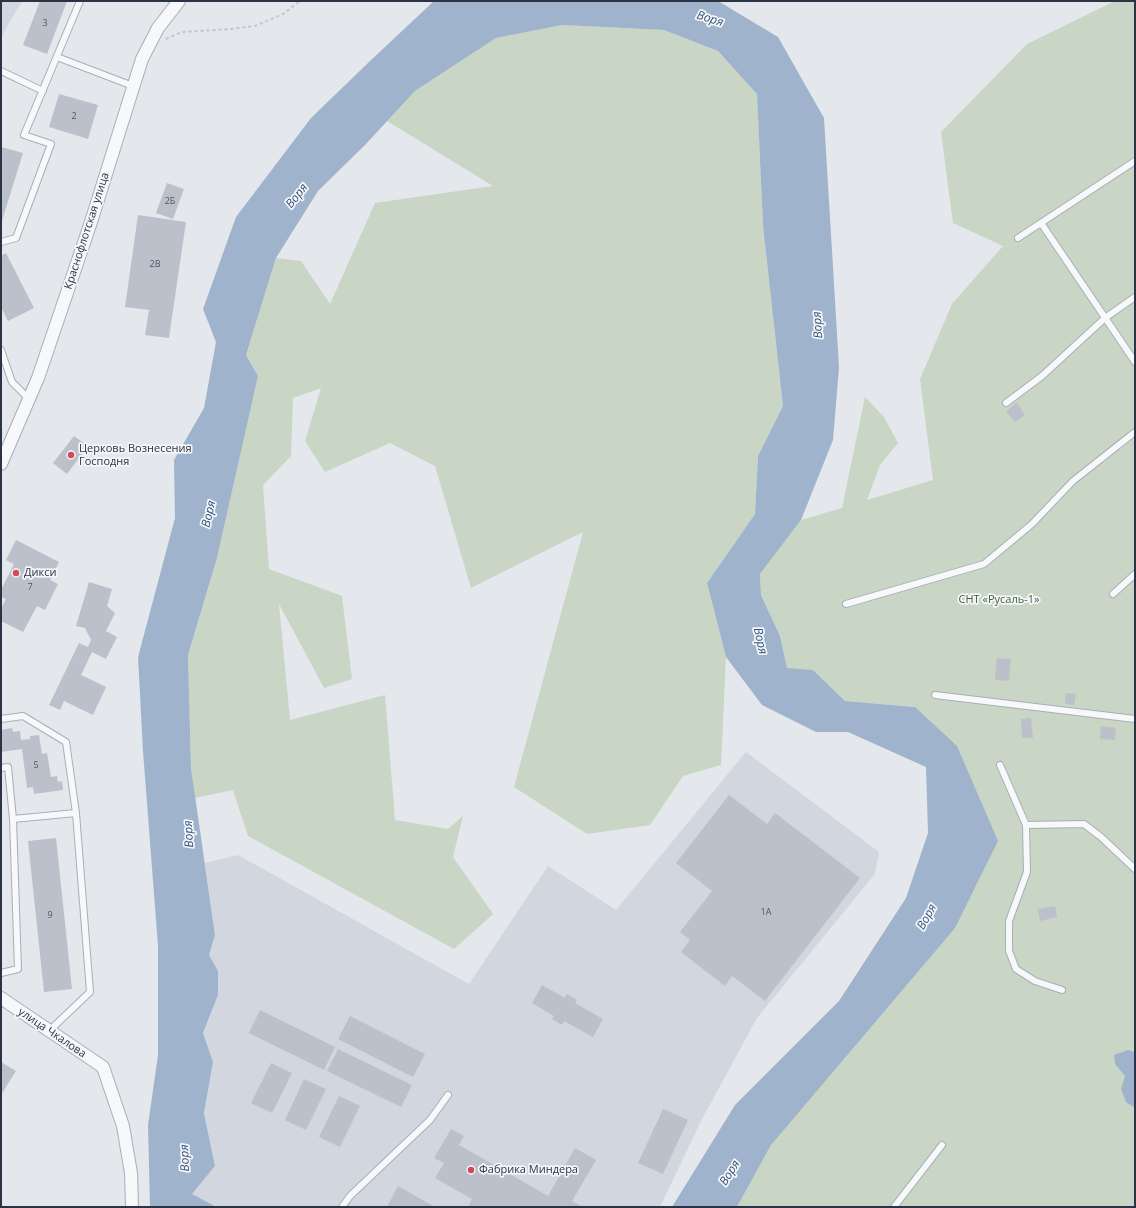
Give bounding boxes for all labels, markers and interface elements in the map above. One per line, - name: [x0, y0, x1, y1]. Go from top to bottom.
- water label: Воря: [695, 8, 725, 30]
- house number: 3: [42, 18, 48, 28]
- house number: 2: [71, 111, 77, 121]
- street label: Краснофлотская улица: [62, 171, 112, 291]
- water label: Воря: [283, 181, 311, 211]
- house number: 2Б: [165, 196, 175, 206]
- house number: 2В: [150, 259, 160, 269]
- water label: Воря: [810, 311, 826, 339]
- place label: Церковь Вознесения Господня: [79, 442, 192, 468]
- marker: Церковь Вознесения Господня: [66, 450, 76, 460]
- water label: Воря: [199, 499, 219, 529]
- place label: Дикси: [24, 566, 56, 580]
- marker: Дикси: [11, 568, 21, 578]
- house number: 7: [27, 582, 33, 592]
- park label: СНТ «Русаль-1»: [959, 593, 1039, 607]
- water label: Воря: [750, 626, 770, 656]
- house number: 5: [33, 760, 39, 770]
- water label: Воря: [181, 820, 197, 848]
- water label: Воря: [914, 902, 940, 932]
- house number: 1А: [761, 907, 771, 917]
- house number: 9: [47, 910, 53, 920]
- street label: улица Чкалова: [15, 1005, 89, 1061]
- water label: Воря: [177, 1144, 193, 1172]
- water label: Воря: [717, 1158, 743, 1188]
- place label: Фабрика Миндера: [479, 1163, 578, 1177]
- marker: Фабрика Миндера: [466, 1165, 476, 1175]

